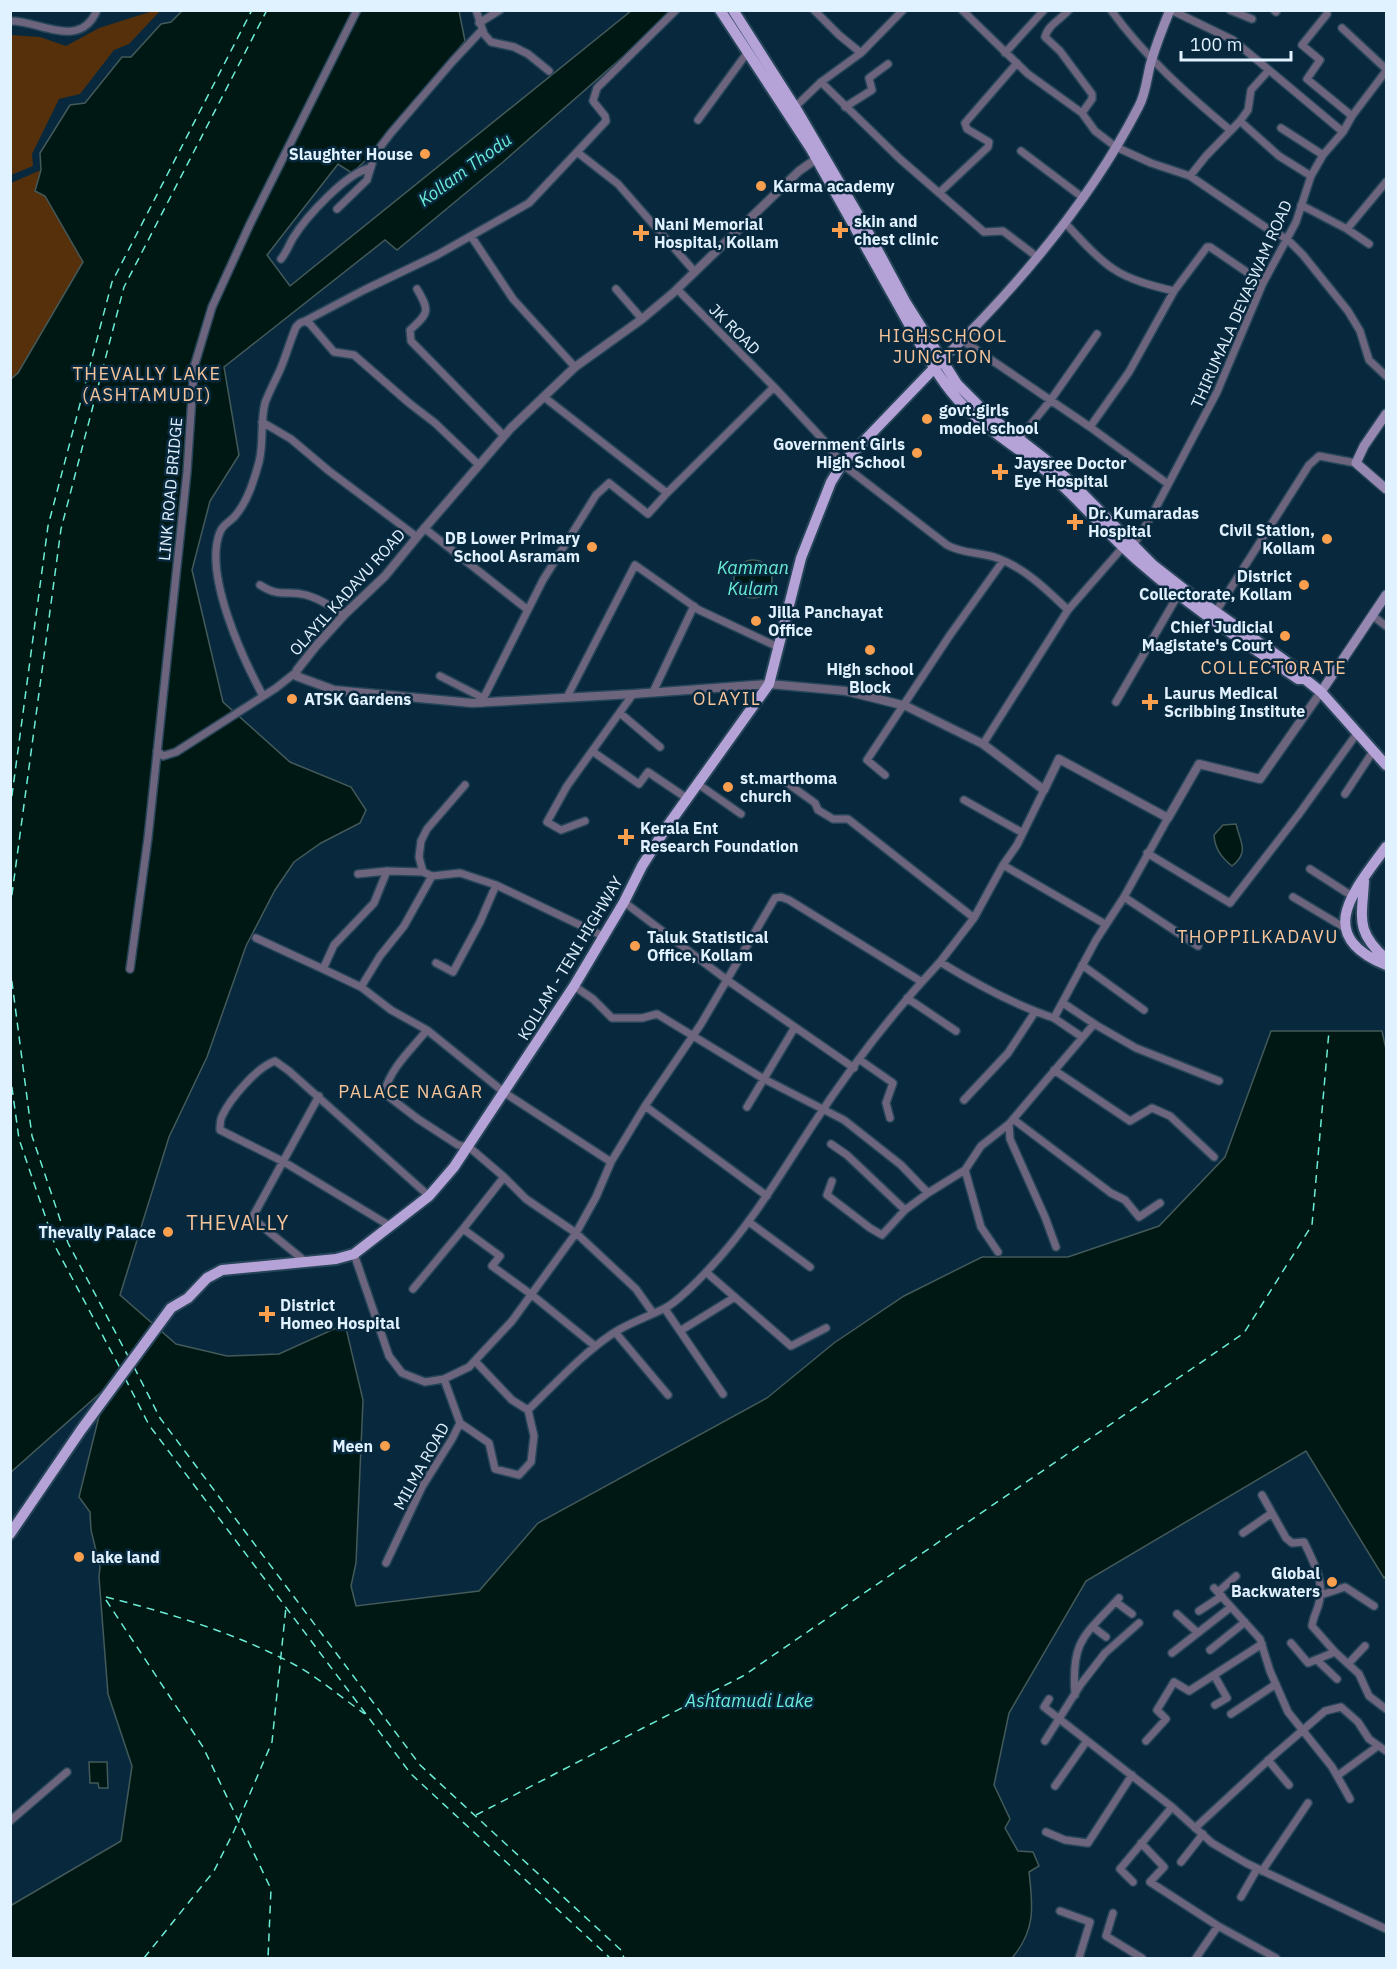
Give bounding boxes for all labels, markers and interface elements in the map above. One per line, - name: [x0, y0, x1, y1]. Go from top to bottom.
- scale bar: [1181, 24, 1290, 62]
- text: 100 m: [1190, 33, 1242, 56]
- water label: Kollam Thodu: [413, 128, 516, 211]
- place label: Slaughter House: [289, 144, 413, 164]
- marker: Slaughter House: [418, 147, 432, 161]
- place label: Karma academy: [773, 176, 895, 196]
- marker: Karma academy: [754, 179, 768, 193]
- street label: THIRUMALA DEVASWAM ROAD: [1186, 197, 1296, 411]
- place label: skin and chest clinic: [854, 211, 939, 249]
- place label: Nani Memorial Hospital, Kollam: [654, 214, 779, 252]
- marker: skin and chest clinic: [831, 221, 849, 239]
- marker: Nani Memorial Hospital, Kollam: [632, 224, 650, 242]
- street label: JK ROAD: [705, 299, 765, 359]
- district label: HIGHSCHOOL JUNCTION: [878, 324, 1008, 368]
- district label: THEVALLY LAKE (ASHTAMUDI): [72, 362, 222, 406]
- place label: govt.girls model school: [939, 400, 1039, 438]
- marker: govt.girls model school: [920, 412, 934, 426]
- street label: LINK ROAD BRIDGE: [154, 416, 186, 562]
- place label: Government Girls High School: [773, 434, 905, 472]
- marker: Government Girls High School: [910, 446, 924, 460]
- place label: Jaysree Doctor Eye Hospital: [1014, 453, 1127, 491]
- marker: Jaysree Doctor Eye Hospital: [991, 463, 1009, 481]
- place label: Dr. Kumaradas Hospital: [1088, 503, 1199, 541]
- marker: Dr. Kumaradas Hospital: [1066, 513, 1084, 531]
- place label: Civil Station, Kollam: [1219, 520, 1315, 558]
- street label: OLAYIL KADAVU ROAD: [285, 524, 409, 660]
- place label: DB Lower Primary School Asramam: [445, 528, 580, 566]
- marker: Civil Station, Kollam: [1320, 532, 1334, 546]
- marker: DB Lower Primary School Asramam: [585, 540, 599, 554]
- water label: Kamman Kulam: [717, 556, 789, 600]
- place label: District Collectorate, Kollam: [1139, 566, 1292, 604]
- marker: District Collectorate, Kollam: [1297, 578, 1311, 592]
- place label: Jilla Panchayat Office: [768, 602, 883, 640]
- marker: Jilla Panchayat Office: [749, 614, 763, 628]
- place label: Chief Judicial Magistate's Court: [1142, 617, 1273, 655]
- marker: Chief Judicial Magistate's Court: [1278, 629, 1292, 643]
- marker: High school Block: [863, 643, 877, 657]
- district label: COLLECTORATE: [1201, 656, 1347, 679]
- place label: High school Block: [826, 659, 914, 697]
- place label: Laurus Medical Scribbing Institute: [1164, 683, 1305, 721]
- district label: OLAYIL: [693, 687, 761, 710]
- place label: ATSK Gardens: [304, 689, 411, 709]
- marker: ATSK Gardens: [285, 692, 299, 706]
- marker: Laurus Medical Scribbing Institute: [1141, 693, 1159, 711]
- place label: st.marthoma church: [740, 768, 837, 806]
- marker: st.marthoma church: [721, 780, 735, 794]
- place label: Kerala Ent Research Foundation: [640, 818, 799, 856]
- marker: Kerala Ent Research Foundation: [617, 828, 635, 846]
- street label: KOLLAM - TENI HIGHWAY: [513, 872, 627, 1044]
- district label: THOPPILKADAVU: [1177, 925, 1339, 948]
- place label: Taluk Statistical Office, Kollam: [647, 927, 768, 965]
- marker: Taluk Statistical Office, Kollam: [628, 939, 642, 953]
- district label: PALACE NAGAR: [338, 1080, 484, 1103]
- district label: THEVALLY: [186, 1209, 290, 1236]
- place label: Thevally Palace: [38, 1222, 156, 1242]
- marker: Thevally Palace: [161, 1225, 175, 1239]
- place label: District Homeo Hospital: [280, 1295, 400, 1333]
- marker: District Homeo Hospital: [258, 1305, 276, 1323]
- street label: MILMA ROAD: [389, 1419, 453, 1513]
- place label: Meen: [332, 1436, 373, 1456]
- marker: Meen: [378, 1439, 392, 1453]
- place label: lake land: [91, 1547, 160, 1567]
- marker: lake land: [72, 1550, 86, 1564]
- place label: Global Backwaters: [1231, 1563, 1320, 1601]
- marker: Global Backwaters: [1325, 1575, 1339, 1589]
- water label: Ashtamudi Lake: [684, 1689, 813, 1712]

